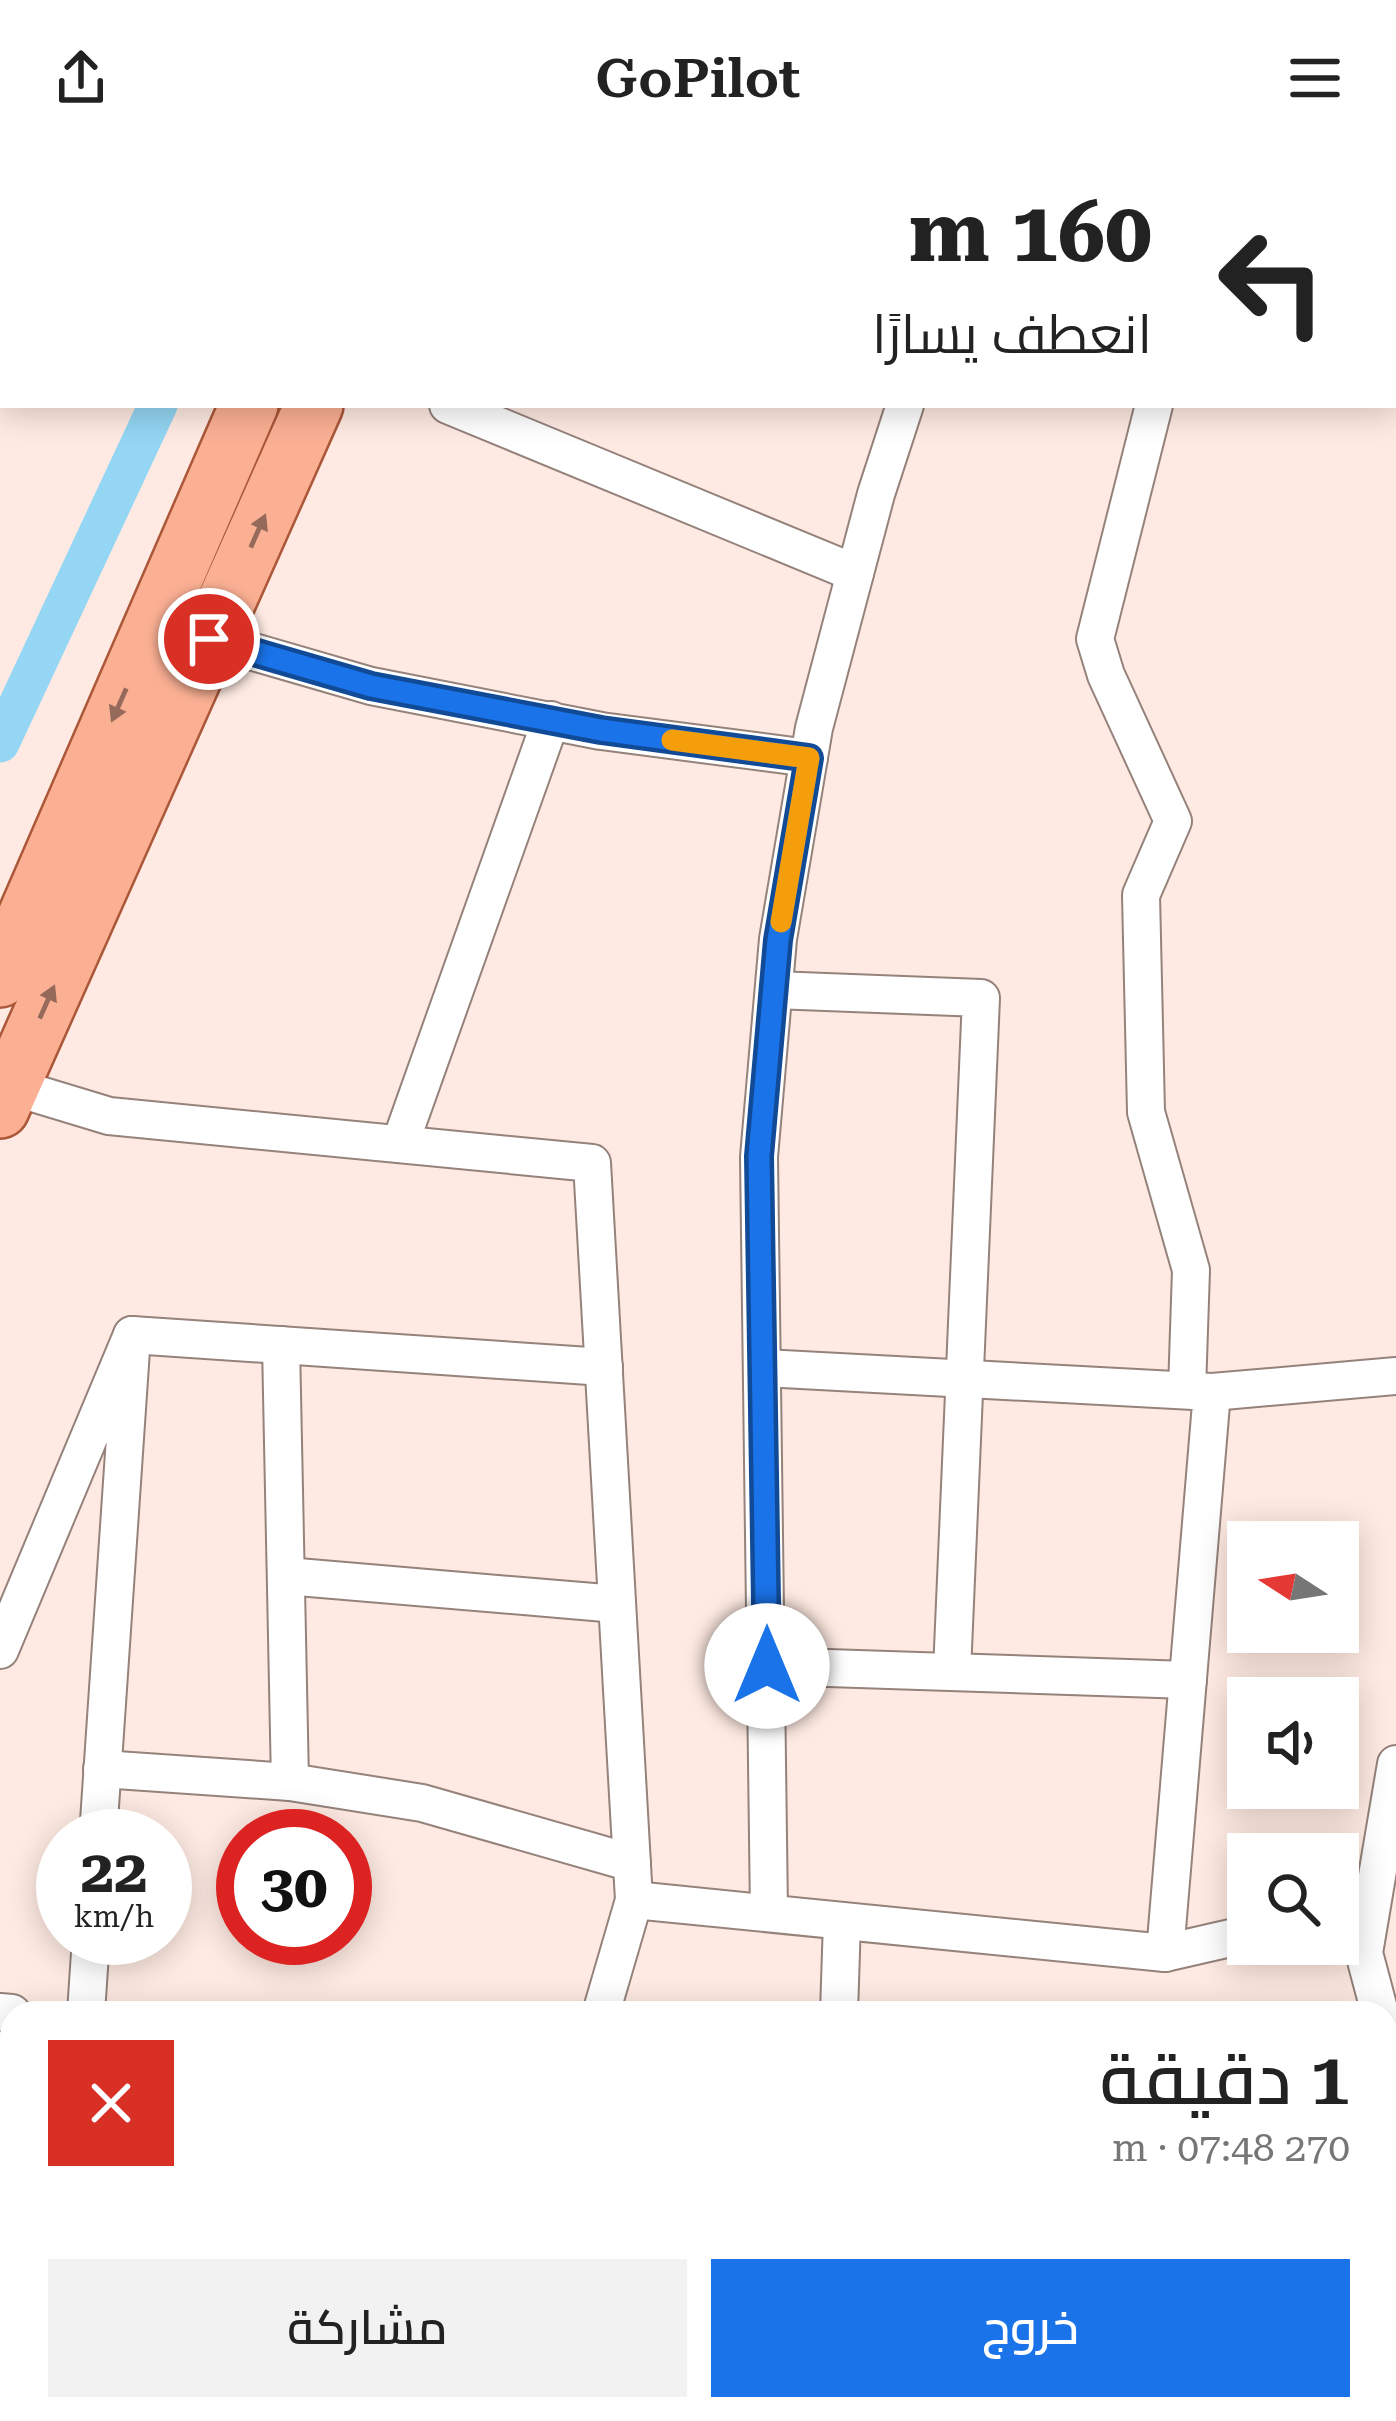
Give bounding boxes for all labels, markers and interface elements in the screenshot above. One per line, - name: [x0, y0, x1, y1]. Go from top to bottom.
- icon: share: [48, 45, 114, 111]
- icon: menu: [1282, 45, 1348, 111]
- text: GoPilot: [596, 47, 800, 110]
- text: 160 m: [909, 183, 1152, 281]
- icon: left: [1194, 204, 1350, 360]
- text: انعطف يسارًا: [872, 303, 1152, 366]
- one-way arrow: [248, 513, 268, 548]
- pin: [158, 588, 260, 690]
- icon: arrive: [176, 606, 242, 672]
- one-way arrow: [108, 688, 128, 723]
- one-way arrow: [38, 984, 58, 1019]
- north arrow: [1227, 1521, 1359, 1653]
- map controls: [1227, 1521, 1359, 1965]
- position arrow: [704, 1603, 830, 1729]
- button: sound: [1227, 1677, 1359, 1809]
- speed limit sign: 30: [216, 1809, 372, 1965]
- button: search: [1227, 1833, 1359, 1965]
- text: 22: [80, 1836, 148, 1907]
- text: km/h: [74, 1899, 154, 1934]
- text: 1 دقيقة: [1100, 2037, 1350, 2122]
- button: close: [48, 2040, 174, 2166]
- text: 270 m · 07:48: [1112, 2125, 1350, 2171]
- button: مشاركة: [48, 2259, 687, 2397]
- button: خروج: [711, 2259, 1350, 2397]

